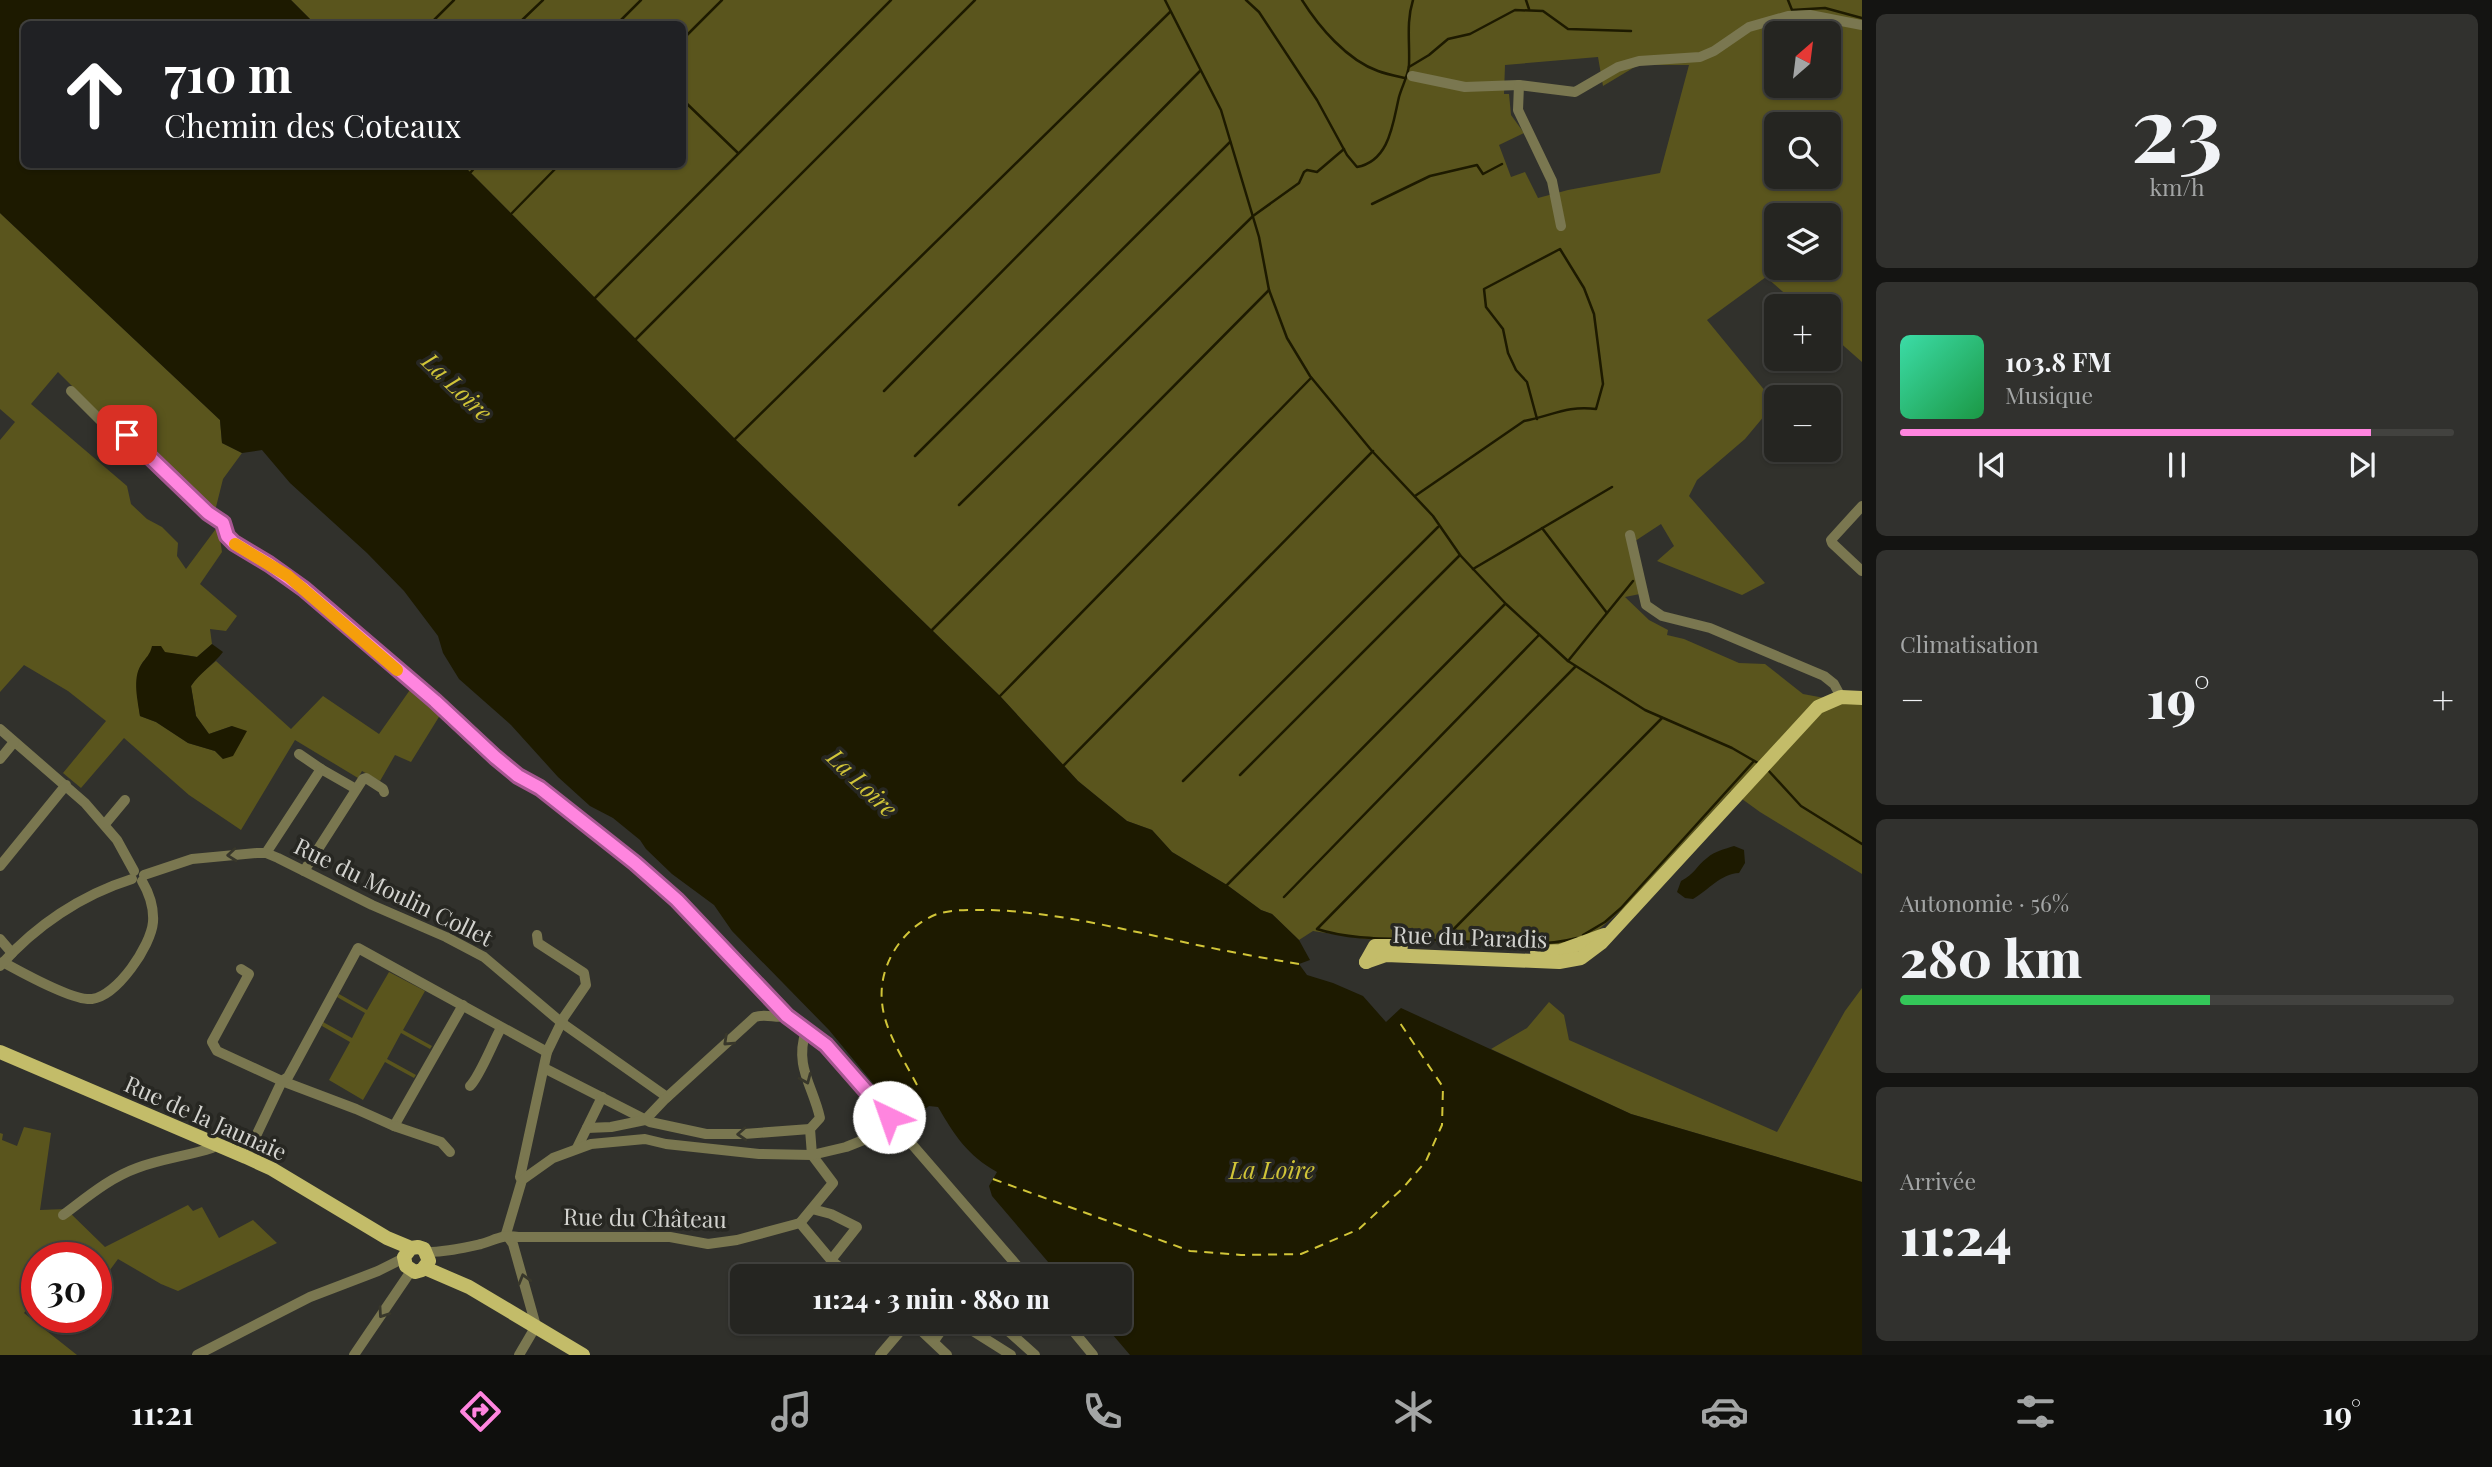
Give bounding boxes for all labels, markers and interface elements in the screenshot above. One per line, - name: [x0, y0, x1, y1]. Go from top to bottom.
- north arrow: [1764, 21, 1841, 98]
- map controls: [1764, 21, 1841, 462]
- text: 710 m: [164, 40, 292, 105]
- icon: ahead: [49, 49, 140, 140]
- text: 23: [2131, 65, 2223, 186]
- text: Chemin des Coteaux: [164, 103, 461, 146]
- button: search: [1764, 112, 1841, 189]
- text: km/h: [2149, 171, 2205, 202]
- button: layers: [1764, 203, 1841, 280]
- button: +: [1764, 294, 1841, 371]
- water label: La Loire: [415, 344, 500, 427]
- text: 103.8 FM: [2005, 344, 2112, 379]
- text: Musique: [2005, 379, 2093, 410]
- button: −: [1764, 385, 1841, 462]
- pin: [97, 405, 157, 465]
- icon: arrive: [108, 416, 146, 454]
- icon: previous: [1973, 446, 2011, 484]
- icon: pause: [2158, 446, 2196, 484]
- icon: next: [2343, 446, 2381, 484]
- text: Climatisation: [1900, 628, 2039, 659]
- text: 19°: [2147, 663, 2210, 732]
- text: −: [1900, 673, 1925, 724]
- text: +: [2432, 673, 2454, 724]
- water label: La Loire: [820, 740, 905, 823]
- street label: Rue du Moulin Collet: [290, 829, 499, 953]
- one-way arrow: [226, 847, 237, 862]
- text: Autonomie · 56%: [1900, 887, 2069, 918]
- street label: Rue du Paradis: [1392, 918, 1548, 954]
- text: 280 km: [1900, 922, 2082, 991]
- one-way arrow: [723, 1032, 736, 1045]
- street label: Rue de la Jaunaie: [120, 1067, 292, 1167]
- one-way arrow: [798, 1072, 812, 1084]
- position arrow: [852, 1080, 926, 1154]
- one-way arrow: [736, 1126, 747, 1141]
- water label: La Loire: [1228, 1153, 1315, 1185]
- text: Arrivée: [1900, 1165, 1976, 1196]
- street label: Rue du Château: [563, 1200, 727, 1234]
- text: 11:24: [1900, 1200, 2012, 1269]
- speed limit sign: 30: [21, 1242, 112, 1333]
- one-way arrow: [517, 1273, 532, 1285]
- text: 11:24 · 3 min · 880 m: [812, 1281, 1050, 1316]
- one-way arrow: [379, 1305, 391, 1318]
- icon: directions: [456, 1387, 505, 1436]
- icon: music: [767, 1387, 816, 1436]
- icon: phone: [1078, 1387, 1127, 1436]
- icon: climate: [1389, 1387, 1438, 1436]
- icon: car: [1700, 1387, 1749, 1436]
- icon: filters: [2011, 1387, 2060, 1436]
- text: 11:21: [131, 1390, 194, 1433]
- text: 19°: [2322, 1390, 2361, 1433]

